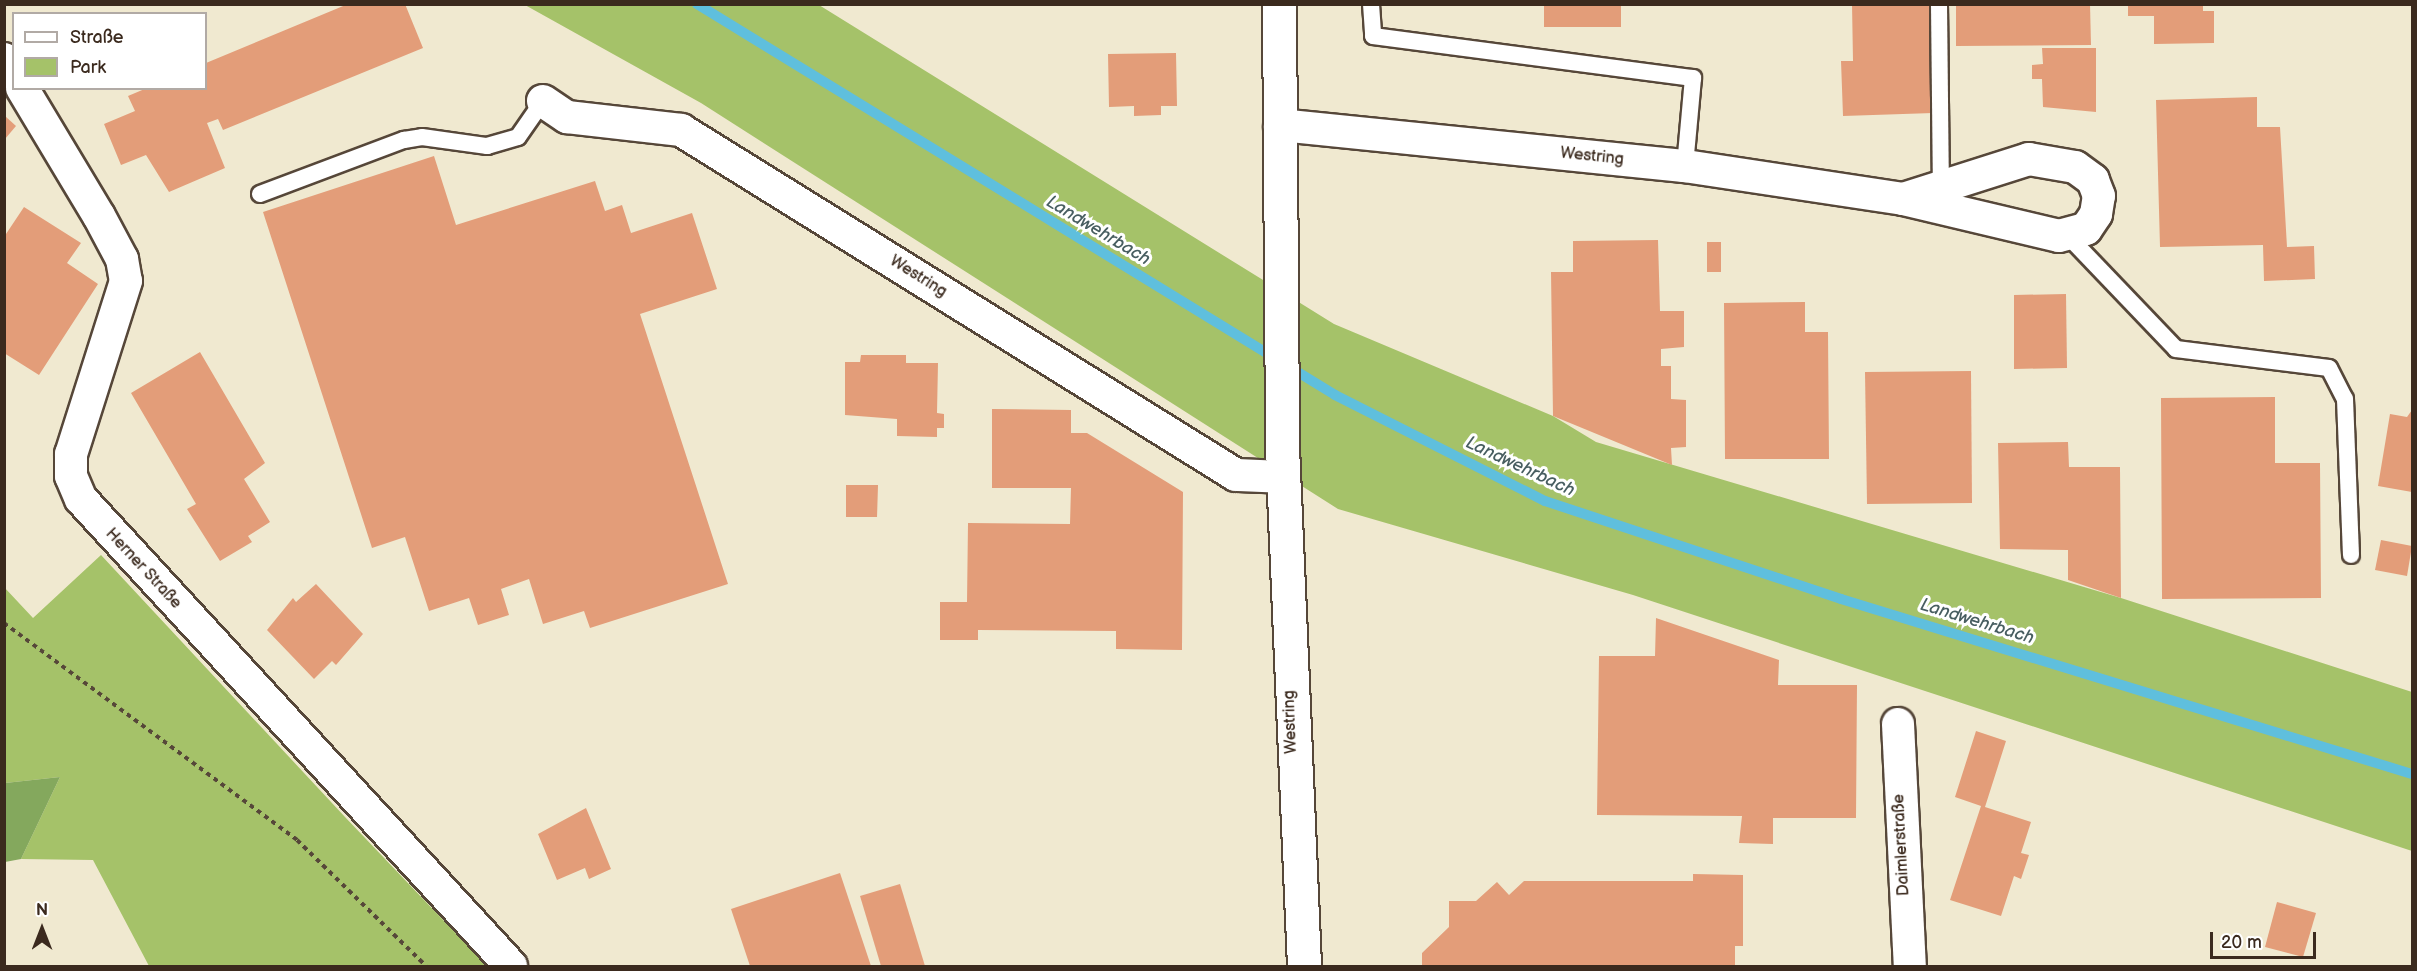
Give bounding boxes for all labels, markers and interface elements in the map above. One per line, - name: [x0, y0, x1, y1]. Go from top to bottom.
- legend: [12, 12, 207, 90]
- text: Straße: [70, 27, 123, 48]
- text: Park: [70, 57, 106, 78]
- street label: Westring: [1559, 144, 1625, 170]
- water label: Landwehrbach: [1042, 191, 1154, 271]
- street label: Westring: [886, 252, 950, 302]
- water label: Landwehrbach: [1462, 432, 1578, 502]
- street label: Herner Straße: [101, 525, 185, 613]
- water label: Landwehrbach: [1918, 594, 2036, 650]
- street label: Westring: [1280, 690, 1302, 754]
- street label: Daimlerstraße: [1890, 794, 1914, 896]
- north arrow: [12, 899, 72, 959]
- text: N: [36, 901, 48, 920]
- scale bar: [2213, 920, 2320, 958]
- text: 20 m: [2221, 932, 2262, 953]

